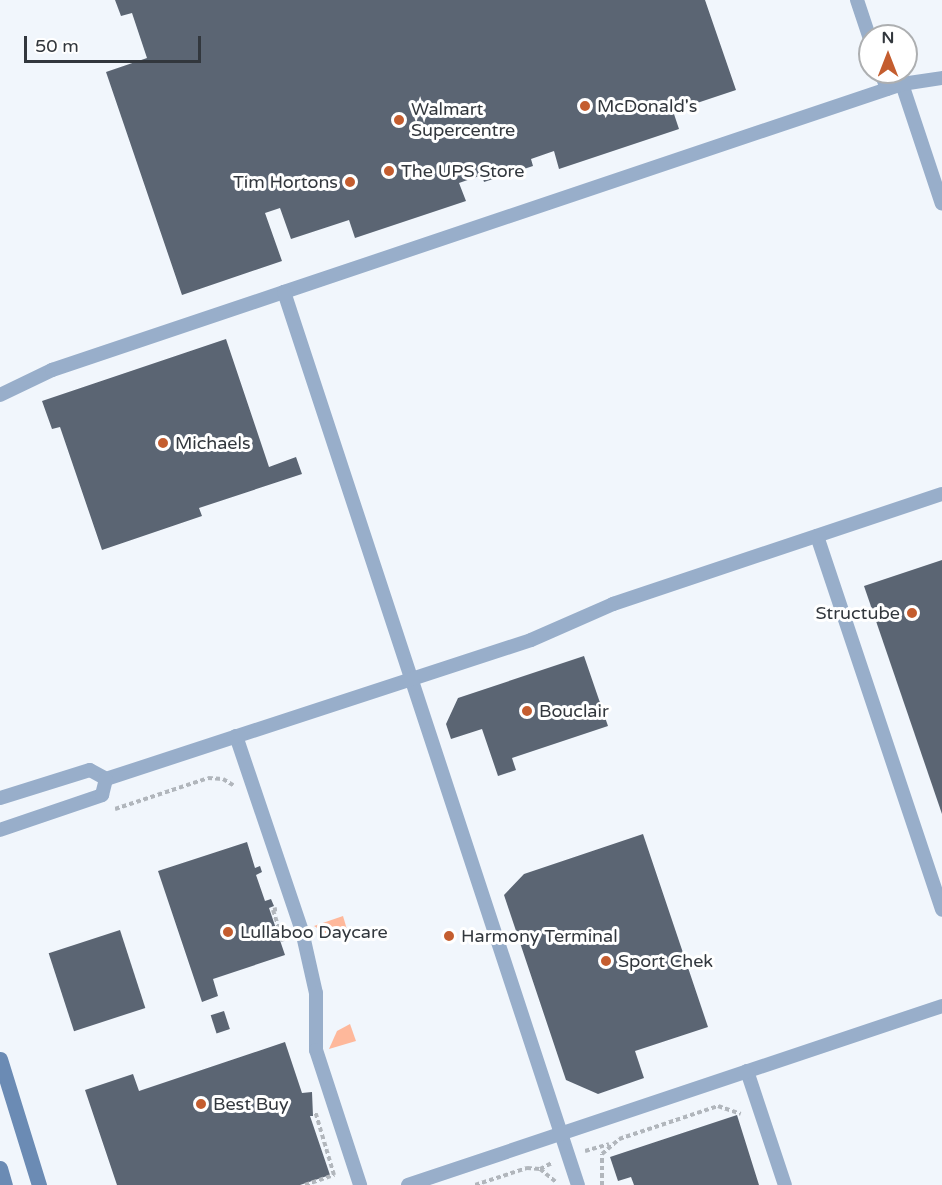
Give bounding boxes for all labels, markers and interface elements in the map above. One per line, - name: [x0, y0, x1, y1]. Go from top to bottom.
- scale bar: [27, 24, 204, 62]
- north arrow: [858, 24, 918, 84]
- text: N: [882, 28, 894, 48]
- text: 50 m: [35, 35, 79, 57]
- place label: McDonald's: [597, 95, 697, 117]
- place label: Walmart Supercentre: [411, 99, 515, 142]
- marker: McDonald's: [578, 99, 592, 113]
- marker: Walmart Supercentre: [392, 113, 406, 127]
- place label: The UPS Store: [401, 160, 524, 182]
- marker: The UPS Store: [382, 164, 396, 178]
- place label: Tim Hortons: [233, 171, 338, 193]
- marker: Tim Hortons: [343, 175, 357, 189]
- place label: Michaels: [175, 432, 251, 454]
- marker: Michaels: [156, 436, 170, 450]
- place label: Structube: [816, 602, 900, 624]
- marker: Structube: [905, 606, 919, 620]
- place label: Bouclair: [539, 700, 609, 722]
- marker: Bouclair: [520, 704, 534, 718]
- place label: Lullaboo Daycare: [240, 921, 388, 943]
- marker: Lullaboo Daycare: [221, 925, 235, 939]
- place label: Harmony Terminal: [461, 925, 618, 947]
- marker: Harmony Terminal: [442, 929, 456, 943]
- place label: Sport Chek: [618, 950, 713, 972]
- marker: Sport Chek: [599, 954, 613, 968]
- place label: Best Buy: [213, 1093, 289, 1115]
- marker: Best Buy: [194, 1097, 208, 1111]

